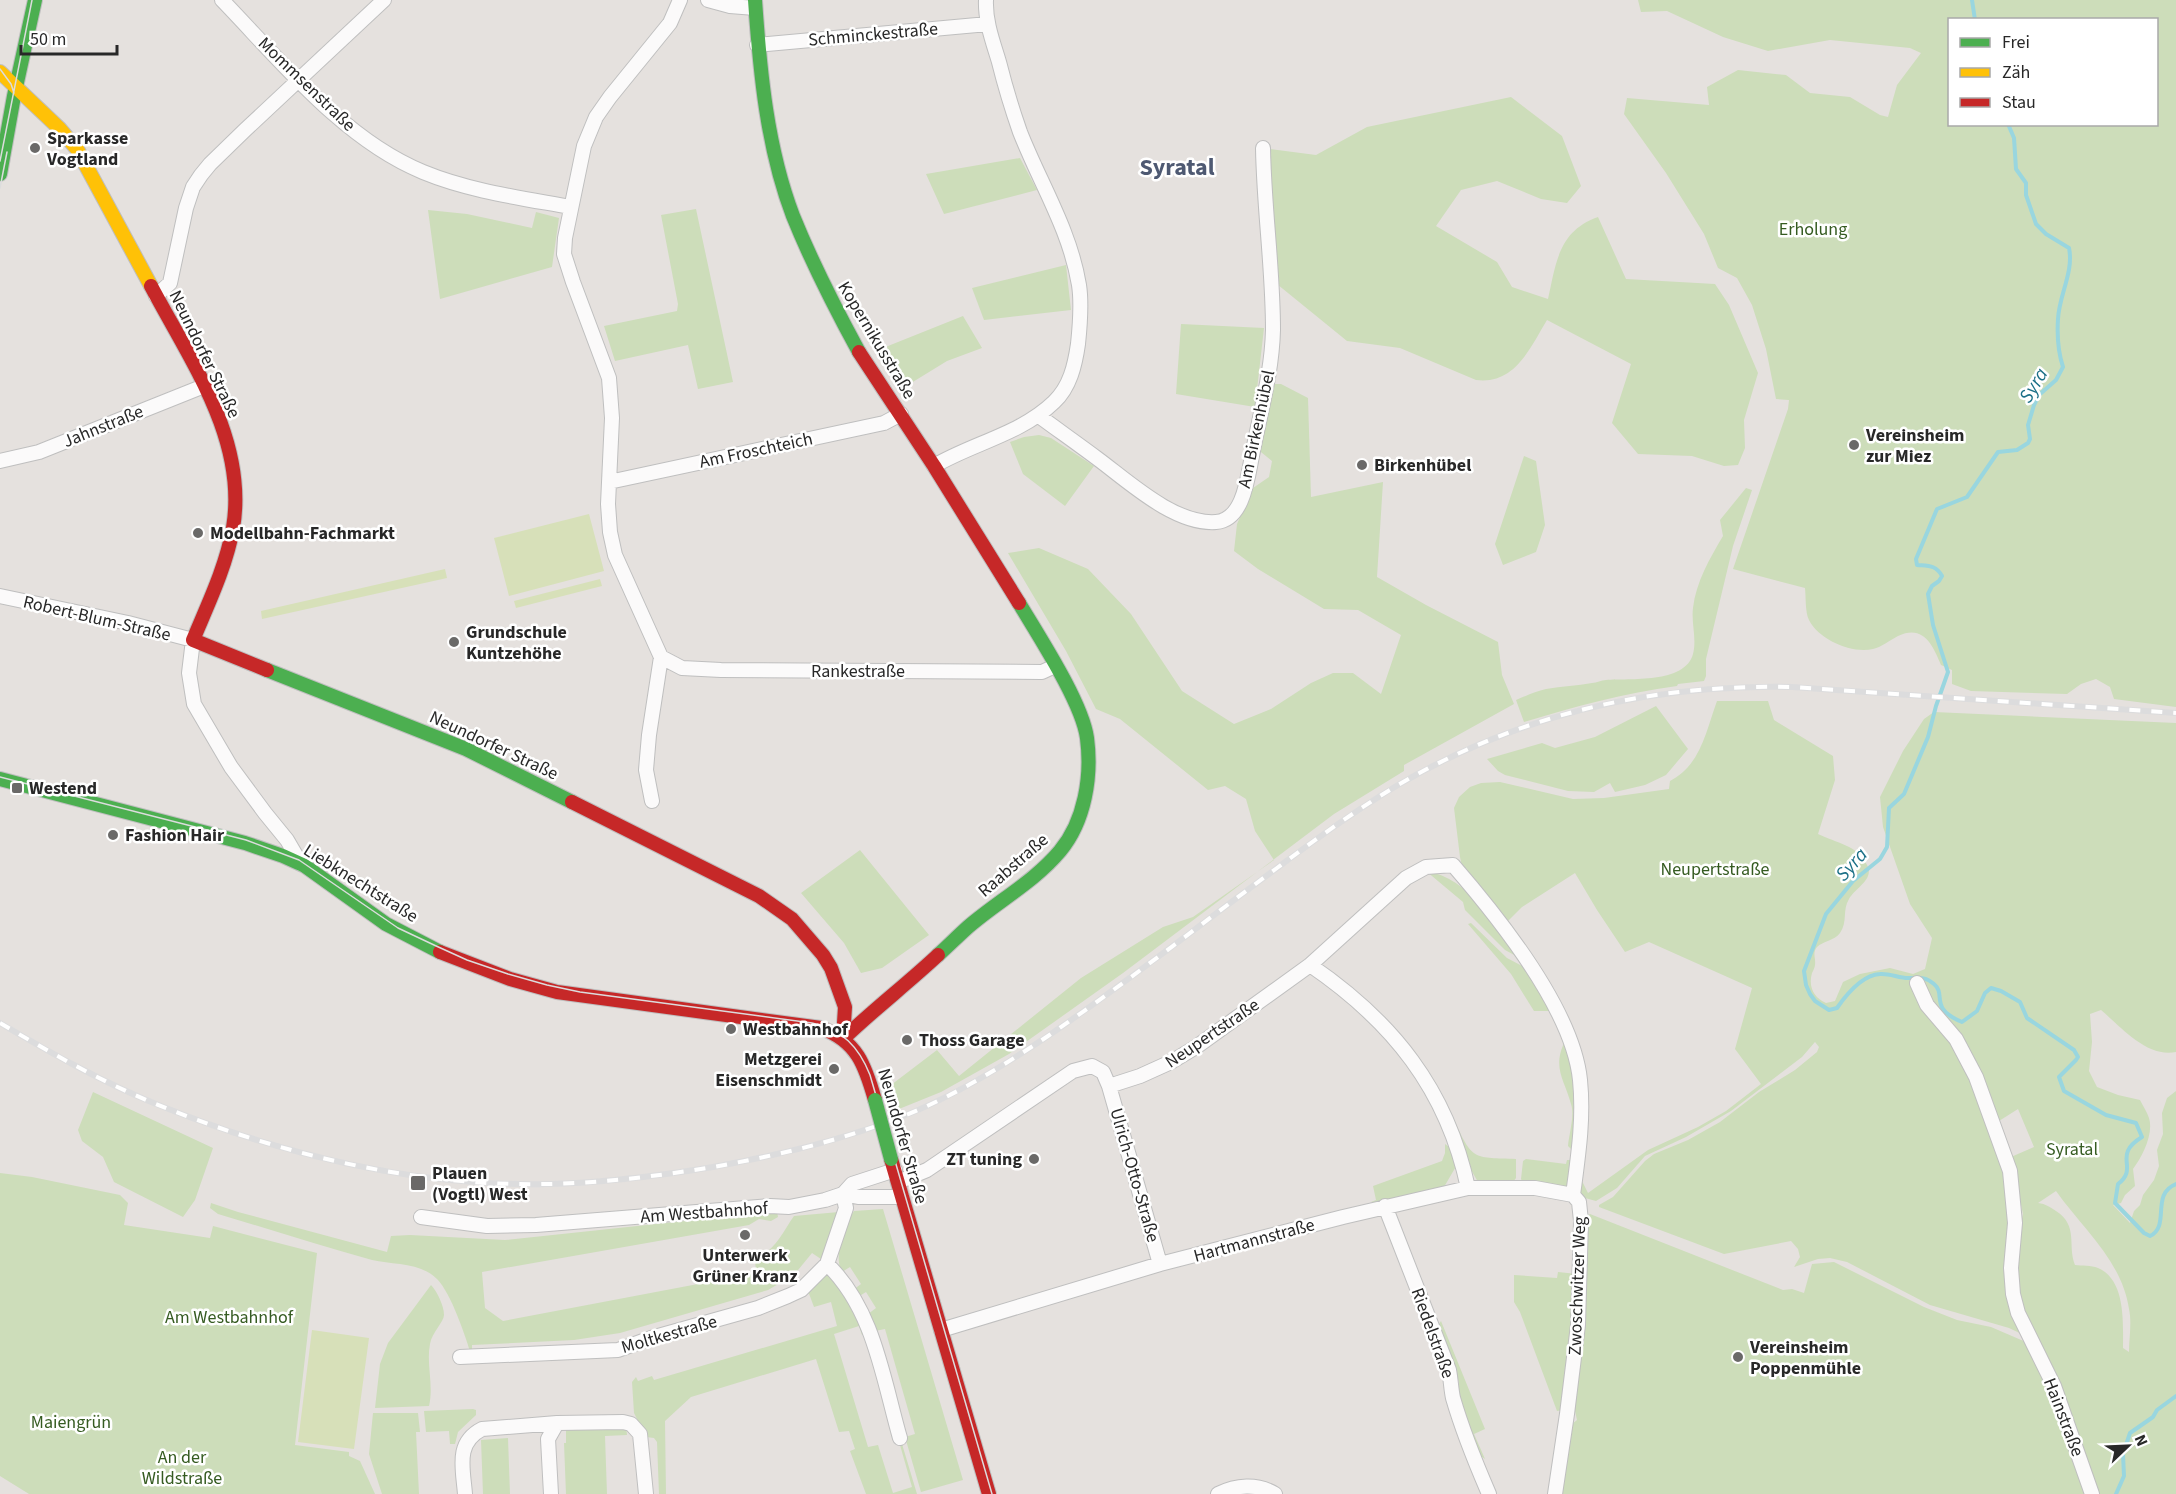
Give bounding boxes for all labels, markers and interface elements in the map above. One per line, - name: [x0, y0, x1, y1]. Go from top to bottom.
- street label: Schminckestraße: [807, 16, 939, 53]
- scale bar: [21, 18, 117, 56]
- legend: [1948, 18, 2158, 126]
- text: 50 m: [30, 27, 66, 52]
- text: Frei: [2002, 30, 2030, 55]
- street label: Mommsenstraße: [252, 31, 361, 137]
- text: Zäh: [2002, 60, 2030, 85]
- text: Stau: [2002, 90, 2036, 115]
- place label: Sparkasse Vogtland: [46, 126, 128, 172]
- marker: Sparkasse Vogtland: [28, 141, 42, 155]
- district label: Syratal: [1139, 150, 1215, 185]
- park label: Erholung: [1779, 217, 1847, 242]
- street label: Kopernikusstraße: [832, 277, 922, 404]
- street label: Neundorfer Straße: [163, 286, 246, 422]
- water label: Syra: [2012, 362, 2055, 408]
- street label: Am Birkenhübel: [1232, 368, 1281, 490]
- street label: Jahnstraße: [59, 399, 147, 454]
- place label: Vereinsheim zur Miez: [1865, 423, 1965, 469]
- street label: Am Froschteich: [697, 426, 815, 475]
- marker: Vereinsheim zur Miez: [1847, 438, 1861, 452]
- place label: Birkenhübel: [1374, 453, 1471, 478]
- marker: Birkenhübel: [1355, 458, 1369, 472]
- place label: Modellbahn-Fachmarkt: [210, 521, 395, 546]
- marker: Modellbahn-Fachmarkt: [191, 526, 205, 540]
- street label: Robert-Blum-Straße: [21, 589, 173, 648]
- place label: Grundschule Kuntzehöhe: [466, 620, 567, 666]
- marker: Grundschule Kuntzehöhe: [447, 635, 461, 649]
- street label: Rankestraße: [811, 659, 905, 684]
- street label: Neundorfer Straße: [425, 705, 562, 786]
- place label: Westend: [29, 776, 97, 801]
- marker: Westend: [10, 781, 24, 795]
- place label: Fashion Hair: [125, 823, 225, 848]
- marker: Fashion Hair: [106, 828, 120, 842]
- street label: Raabstraße: [973, 828, 1054, 903]
- street label: Liebknechtstraße: [299, 838, 423, 929]
- water label: Syra: [1829, 842, 1875, 888]
- park label: Neupertstraße: [1661, 857, 1770, 882]
- street label: Neupertstraße: [1160, 993, 1264, 1074]
- place label: Westbahnhof: [743, 1017, 849, 1042]
- marker: Westbahnhof: [724, 1022, 738, 1036]
- place label: Thoss Garage: [919, 1028, 1024, 1053]
- marker: Thoss Garage: [900, 1033, 914, 1047]
- place label: Metzgerei Eisenschmidt: [715, 1047, 822, 1093]
- marker: Metzgerei Eisenschmidt: [827, 1062, 841, 1076]
- street label: Neundorfer Straße: [871, 1066, 934, 1207]
- street label: Ulrich-Otto-Straße: [1103, 1105, 1166, 1245]
- park label: Syratal: [2046, 1137, 2098, 1162]
- place label: ZT tuning: [946, 1147, 1022, 1172]
- marker: ZT tuning: [1027, 1152, 1041, 1166]
- place label: Plauen (Vogtl) West: [432, 1161, 528, 1207]
- marker: Plauen (Vogtl) West: [409, 1174, 427, 1192]
- street label: Am Westbahnhof: [639, 1196, 769, 1229]
- street label: Hartmannstraße: [1191, 1212, 1317, 1269]
- street label: Zwoschwitzer Weg: [1563, 1216, 1592, 1356]
- marker: Unterwerk Grüner Kranz: [738, 1228, 752, 1242]
- place label: Unterwerk Grüner Kranz: [692, 1243, 798, 1289]
- street label: Riedelstraße: [1405, 1284, 1460, 1382]
- park label: Am Westbahnhof: [165, 1305, 294, 1330]
- street label: Moltkestraße: [618, 1309, 720, 1360]
- place label: Vereinsheim Poppenmühle: [1749, 1335, 1861, 1381]
- marker: Vereinsheim Poppenmühle: [1731, 1350, 1745, 1364]
- street label: Hainstraße: [2037, 1374, 2090, 1460]
- park label: Maiengrün: [31, 1410, 111, 1435]
- north arrow: [2098, 1416, 2158, 1476]
- text: N: [2129, 1431, 2153, 1450]
- park label: An der Wildstraße: [142, 1445, 222, 1491]

